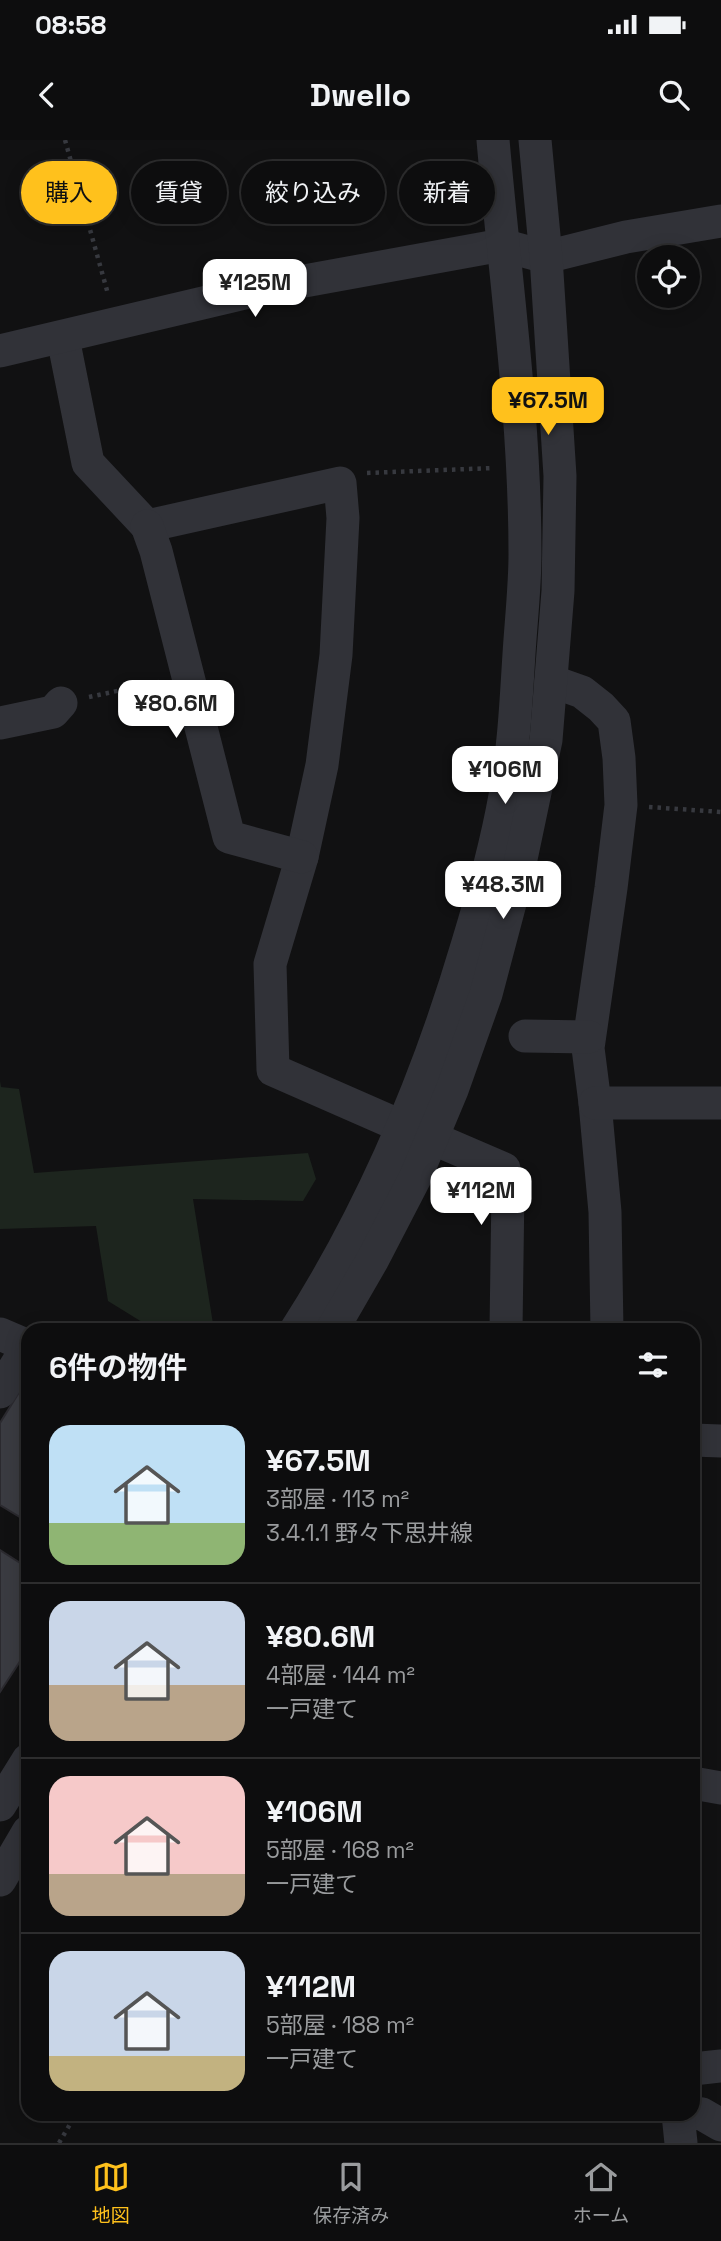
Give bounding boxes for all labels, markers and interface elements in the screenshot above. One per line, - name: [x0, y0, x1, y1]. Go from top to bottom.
- text: 08:58: [35, 8, 106, 42]
- text: Dwello: [310, 75, 411, 115]
- icon: back: [28, 76, 66, 114]
- icon: search: [655, 76, 693, 114]
- chip: 購入: [21, 161, 117, 224]
- chip: 賃貸: [131, 161, 227, 224]
- chip: 絞り込み: [241, 161, 385, 224]
- chip: 新着: [399, 161, 495, 224]
- map controls: [637, 245, 700, 308]
- button: locate: [637, 245, 700, 308]
- pin: ¥125M: [206, 260, 304, 319]
- text: ¥125M: [219, 267, 291, 297]
- pin: ¥67.5M: [491, 378, 605, 437]
- text: ¥67.5M: [508, 385, 588, 415]
- pin: ¥80.6M: [119, 680, 233, 740]
- text: ¥80.6M: [134, 688, 218, 718]
- pin: ¥106M: [456, 746, 554, 806]
- text: ¥106M: [468, 754, 542, 784]
- pin: ¥48.3M: [446, 862, 560, 921]
- text: ¥48.3M: [461, 869, 545, 899]
- pin: ¥112M: [432, 1168, 530, 1227]
- text: ¥112M: [447, 1175, 516, 1205]
- icon: filters: [634, 1346, 672, 1384]
- text: 6件の物件: [49, 1348, 188, 1387]
- text: ¥67.5M: [266, 1441, 371, 1480]
- icon: home: [105, 1453, 189, 1537]
- text: 3部屋 · 113 m²: [266, 1484, 409, 1514]
- text: 3.4.1.1 野々下思井線: [266, 1518, 473, 1548]
- text: ¥80.6M: [266, 1617, 375, 1656]
- icon: home: [105, 1629, 189, 1713]
- text: 4部屋 · 144 m²: [266, 1660, 415, 1690]
- text: 一戸建て: [266, 1694, 358, 1724]
- text: ¥106M: [266, 1792, 363, 1831]
- icon: home: [105, 1804, 189, 1888]
- text: 5部屋 · 168 m²: [266, 1835, 414, 1865]
- text: 一戸建て: [266, 1869, 358, 1899]
- text: ¥112M: [266, 1967, 356, 2006]
- icon: home: [105, 1979, 189, 2063]
- text: 5部屋 · 188 m²: [266, 2010, 414, 2040]
- text: 一戸建て: [266, 2044, 358, 2074]
- tab: 地図: [92, 2158, 130, 2228]
- tab: 保存済み: [313, 2158, 389, 2228]
- tab: ホーム: [573, 2158, 629, 2228]

